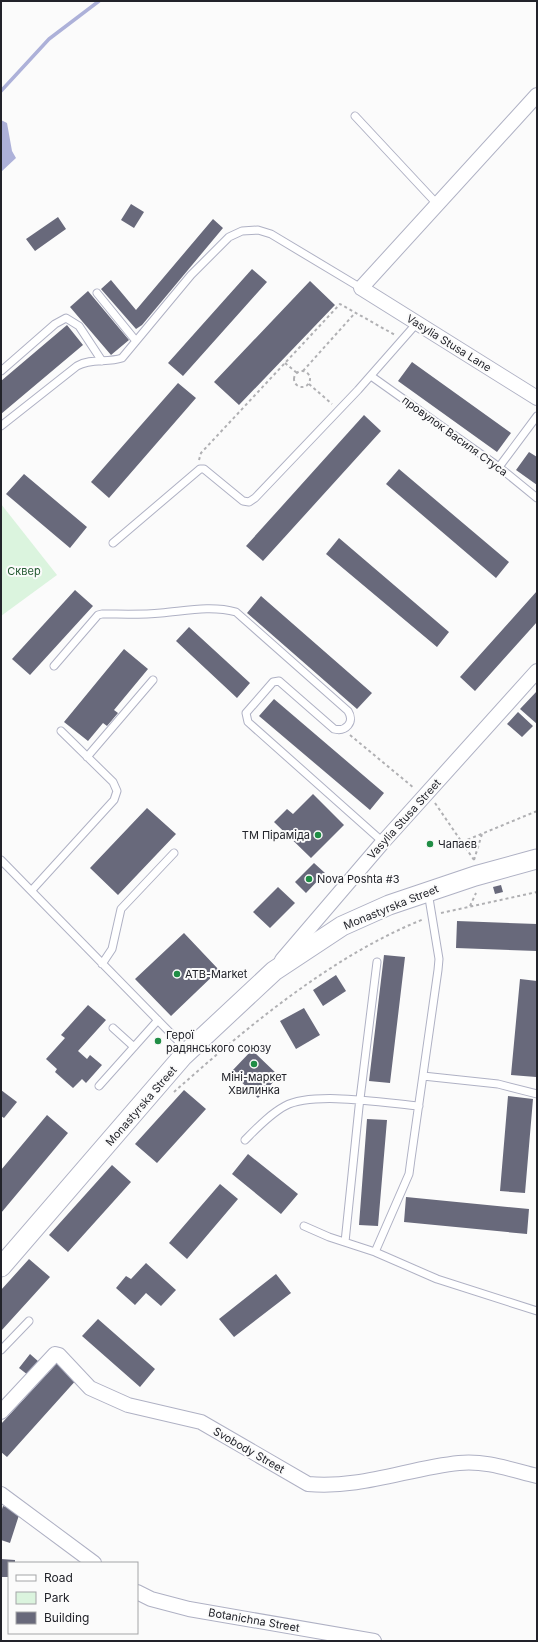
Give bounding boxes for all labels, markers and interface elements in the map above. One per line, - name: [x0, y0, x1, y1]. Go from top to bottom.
- street label: Vasylia Stusa Lane: [404, 311, 494, 375]
- street label: провулок Василя Стуса: [399, 393, 511, 479]
- park label: Сквер: [7, 564, 41, 578]
- street label: Vasylia Stusa Street: [364, 776, 444, 862]
- place label: ТМ Піраміда: [242, 828, 310, 842]
- marker: ТМ Піраміда: [313, 830, 323, 840]
- place label: Чапаєв: [438, 837, 477, 851]
- marker: Чапаєв: [425, 839, 435, 849]
- place label: Nova Poshta #3: [317, 872, 400, 886]
- marker: Nova Poshta #3: [304, 874, 314, 884]
- street label: Monastyrska Street: [341, 881, 441, 932]
- place label: ATB-Market: [185, 967, 248, 981]
- marker: ATB-Market: [172, 969, 182, 979]
- place label: Герої радянського союзу: [166, 1028, 271, 1055]
- marker: Герої радянського союзу: [153, 1036, 163, 1046]
- marker: Міні-маркет Хвилинка: [249, 1059, 259, 1069]
- street label: Monastyrska Street: [102, 1063, 180, 1149]
- place label: Міні-маркет Хвилинка: [221, 1070, 288, 1097]
- street label: Svobody Street: [211, 1424, 288, 1476]
- legend: [8, 1562, 138, 1634]
- text: Road: [44, 1570, 73, 1585]
- text: Park: [44, 1590, 70, 1605]
- street label: Botanichna Street: [207, 1605, 301, 1635]
- text: Building: [44, 1610, 89, 1625]

